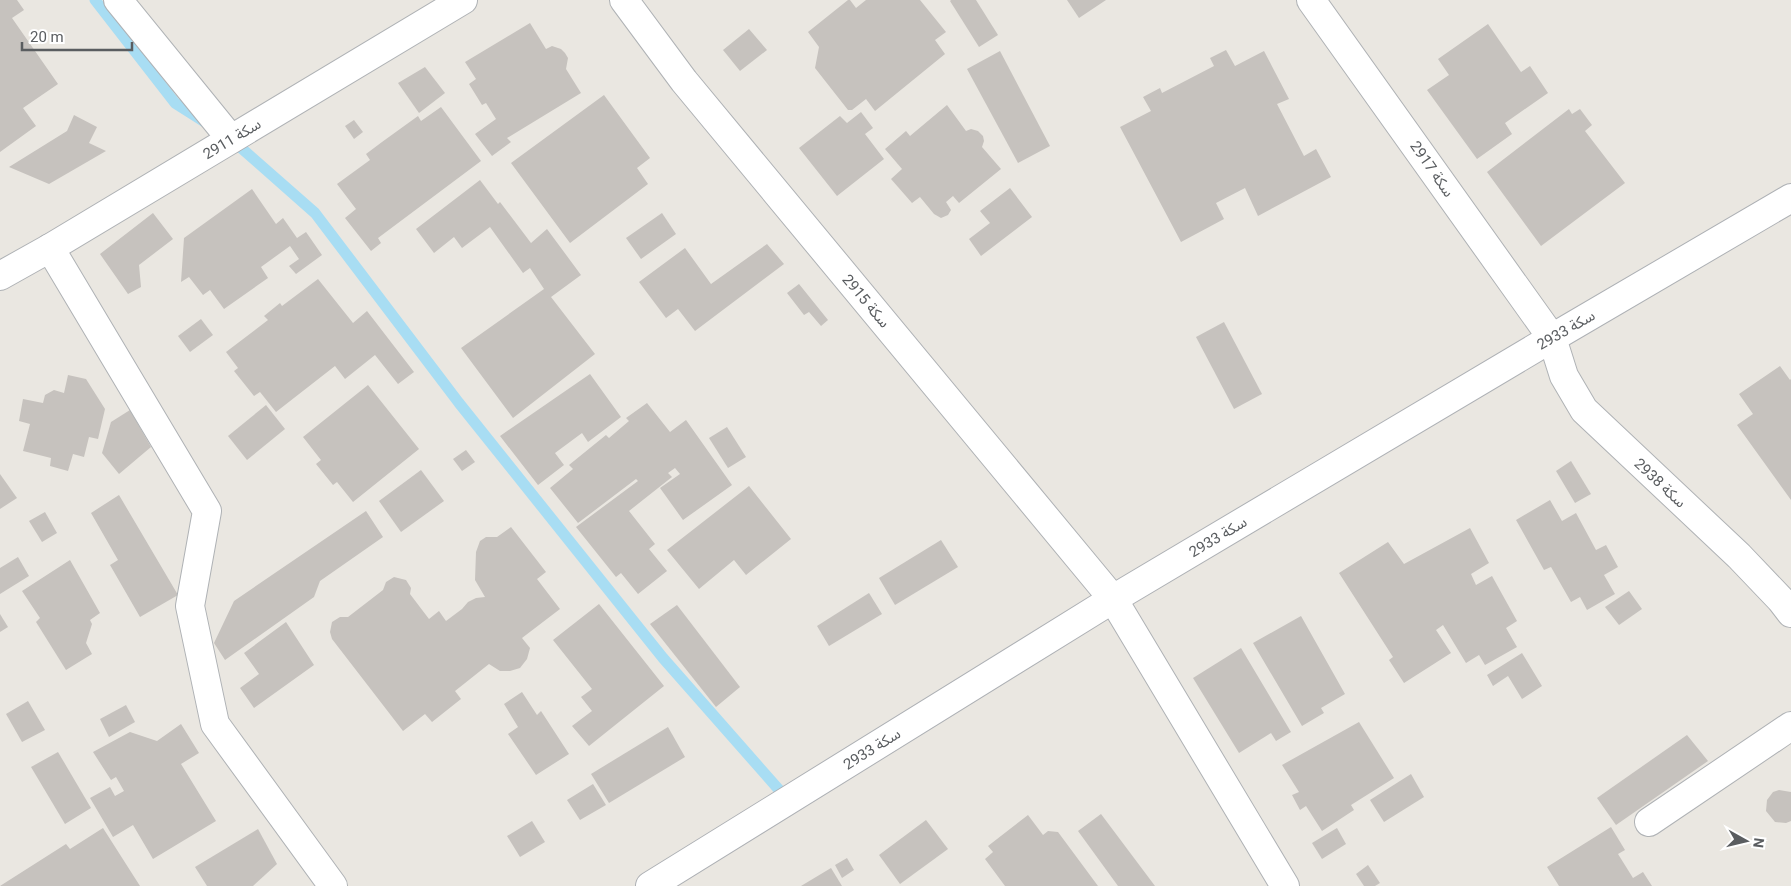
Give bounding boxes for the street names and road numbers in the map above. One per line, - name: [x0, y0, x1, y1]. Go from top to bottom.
- street label: سكة 2911: [200, 115, 264, 163]
- street label: سكة 2917: [1406, 138, 1458, 201]
- street label: سكة 2915: [838, 271, 894, 332]
- street label: سكة 2933: [1534, 306, 1598, 354]
- street label: سكة 2938: [1630, 455, 1690, 512]
- street label: سكة 2933: [1186, 513, 1250, 561]
- street label: سكة 2933: [840, 724, 904, 774]

